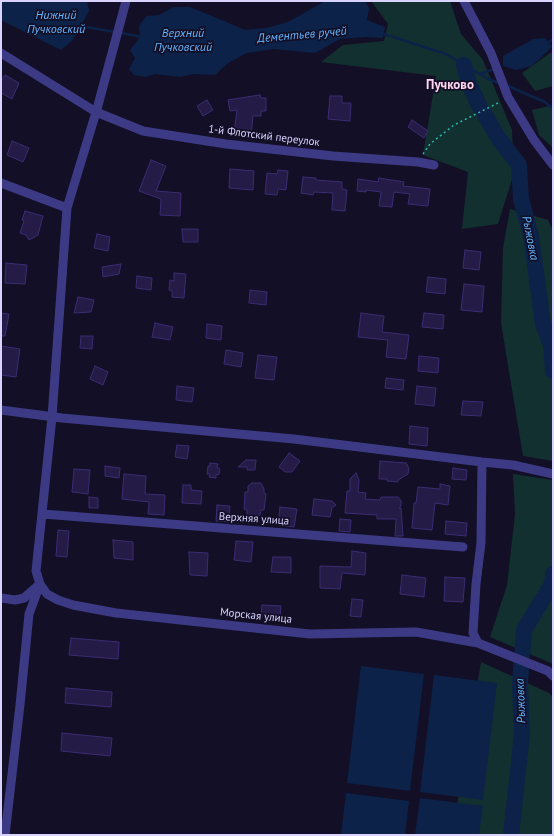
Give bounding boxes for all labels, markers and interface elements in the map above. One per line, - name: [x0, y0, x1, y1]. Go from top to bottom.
- water label: Нижний Пучковский: [27, 9, 85, 37]
- water label: Дементьев ручей: [257, 24, 347, 46]
- water label: Верхний Пучковский: [154, 27, 212, 55]
- district label: Пучково: [426, 77, 474, 93]
- street label: 1-й Флотский переулок: [207, 123, 321, 149]
- water label: Рыжовка: [519, 215, 541, 261]
- street label: Верхняя улица: [218, 510, 290, 528]
- street label: Морская улица: [219, 606, 293, 626]
- water label: Рыжовка: [513, 678, 529, 724]

